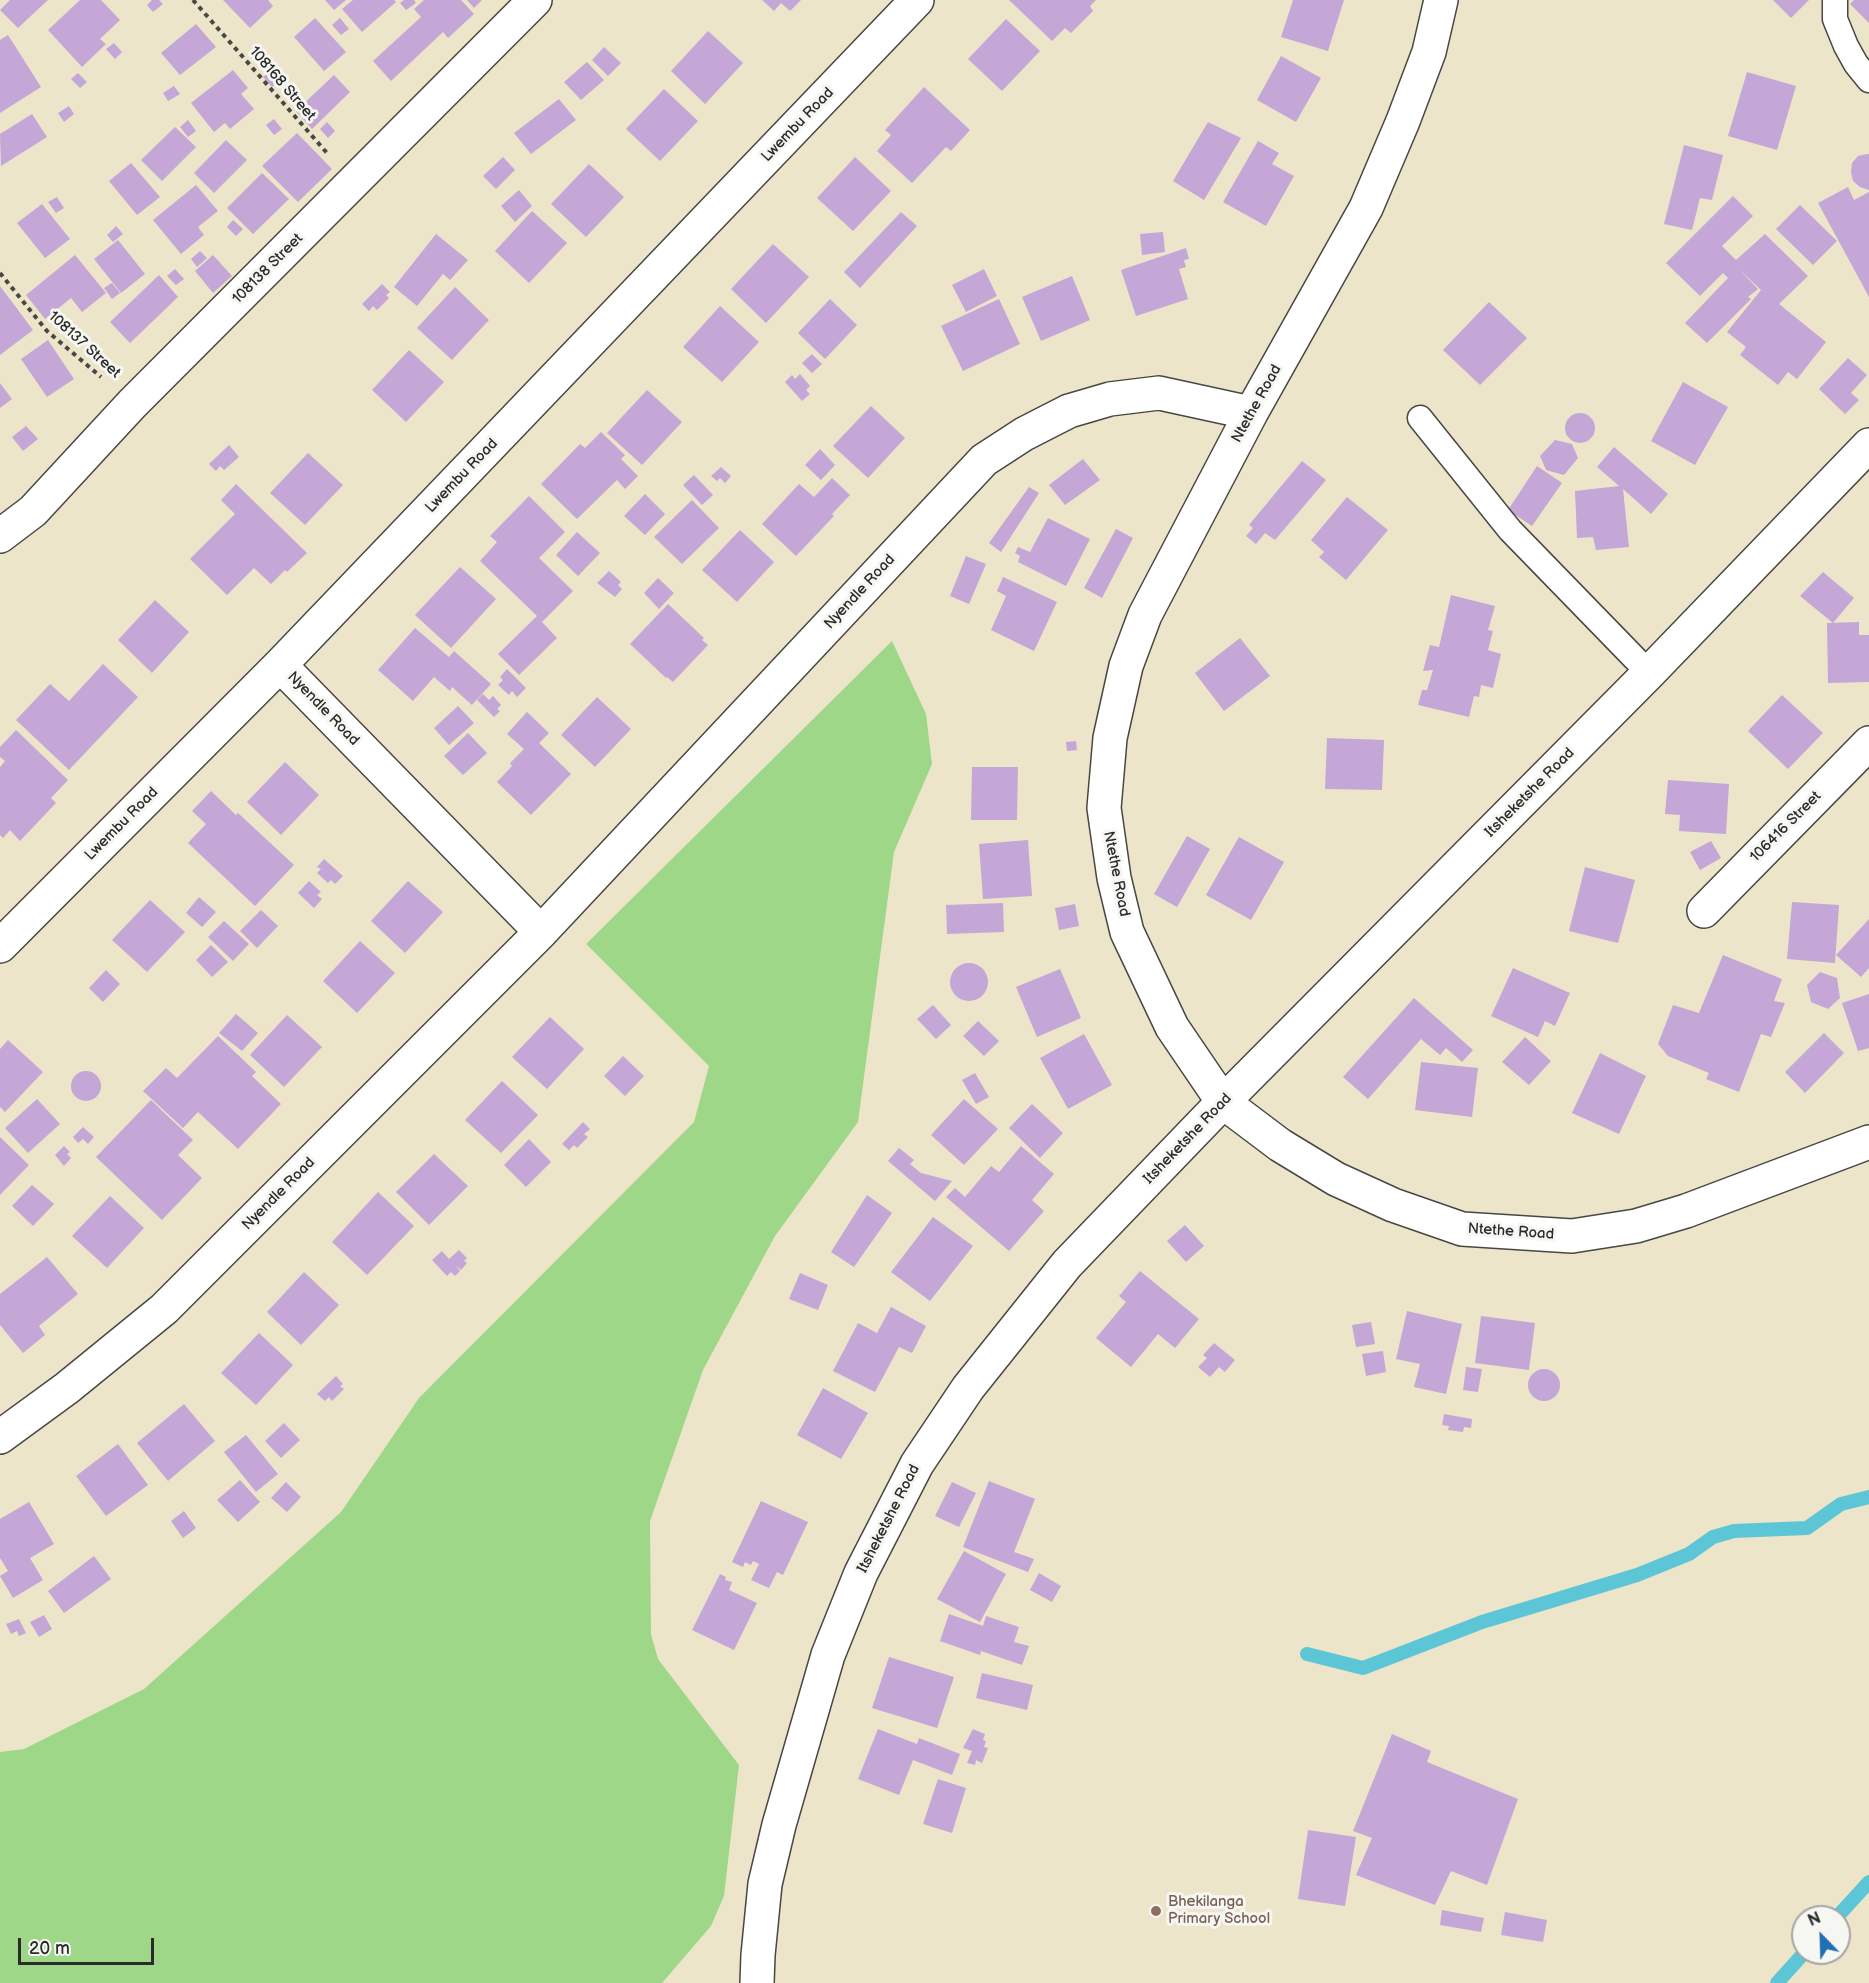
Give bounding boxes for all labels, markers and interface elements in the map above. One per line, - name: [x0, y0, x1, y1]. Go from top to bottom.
- street label: 108168 Street: [245, 43, 319, 125]
- street label: Lwembu Road: [758, 84, 838, 166]
- street label: 108138 Street: [229, 230, 307, 308]
- street label: 108137 Street: [44, 308, 124, 382]
- street label: Ntethe Road: [1228, 362, 1286, 446]
- street label: Lwembu Road: [422, 435, 502, 517]
- street label: Nyendle Road: [821, 551, 899, 633]
- street label: Nyendle Road: [283, 668, 363, 750]
- street label: Itsheketshe Road: [1482, 745, 1578, 841]
- street label: Lwembu Road: [82, 784, 162, 864]
- street label: 106416 Street: [1747, 788, 1825, 866]
- street label: Ntethe Road: [1099, 830, 1133, 918]
- street label: Itsheketshe Road: [1140, 1090, 1236, 1188]
- street label: Nyendle Road: [239, 1154, 319, 1234]
- street label: Ntethe Road: [1467, 1220, 1555, 1244]
- street label: Itsheketshe Road: [854, 1462, 924, 1576]
- place label: Bhekilanga Primary School: [1168, 1893, 1270, 1928]
- marker: Bhekilanga Primary School: [1149, 1904, 1163, 1918]
- north arrow: [1791, 1905, 1851, 1965]
- text: N: [1805, 1909, 1824, 1931]
- scale bar: [21, 1926, 158, 1964]
- text: 20 m: [29, 1938, 70, 1959]

